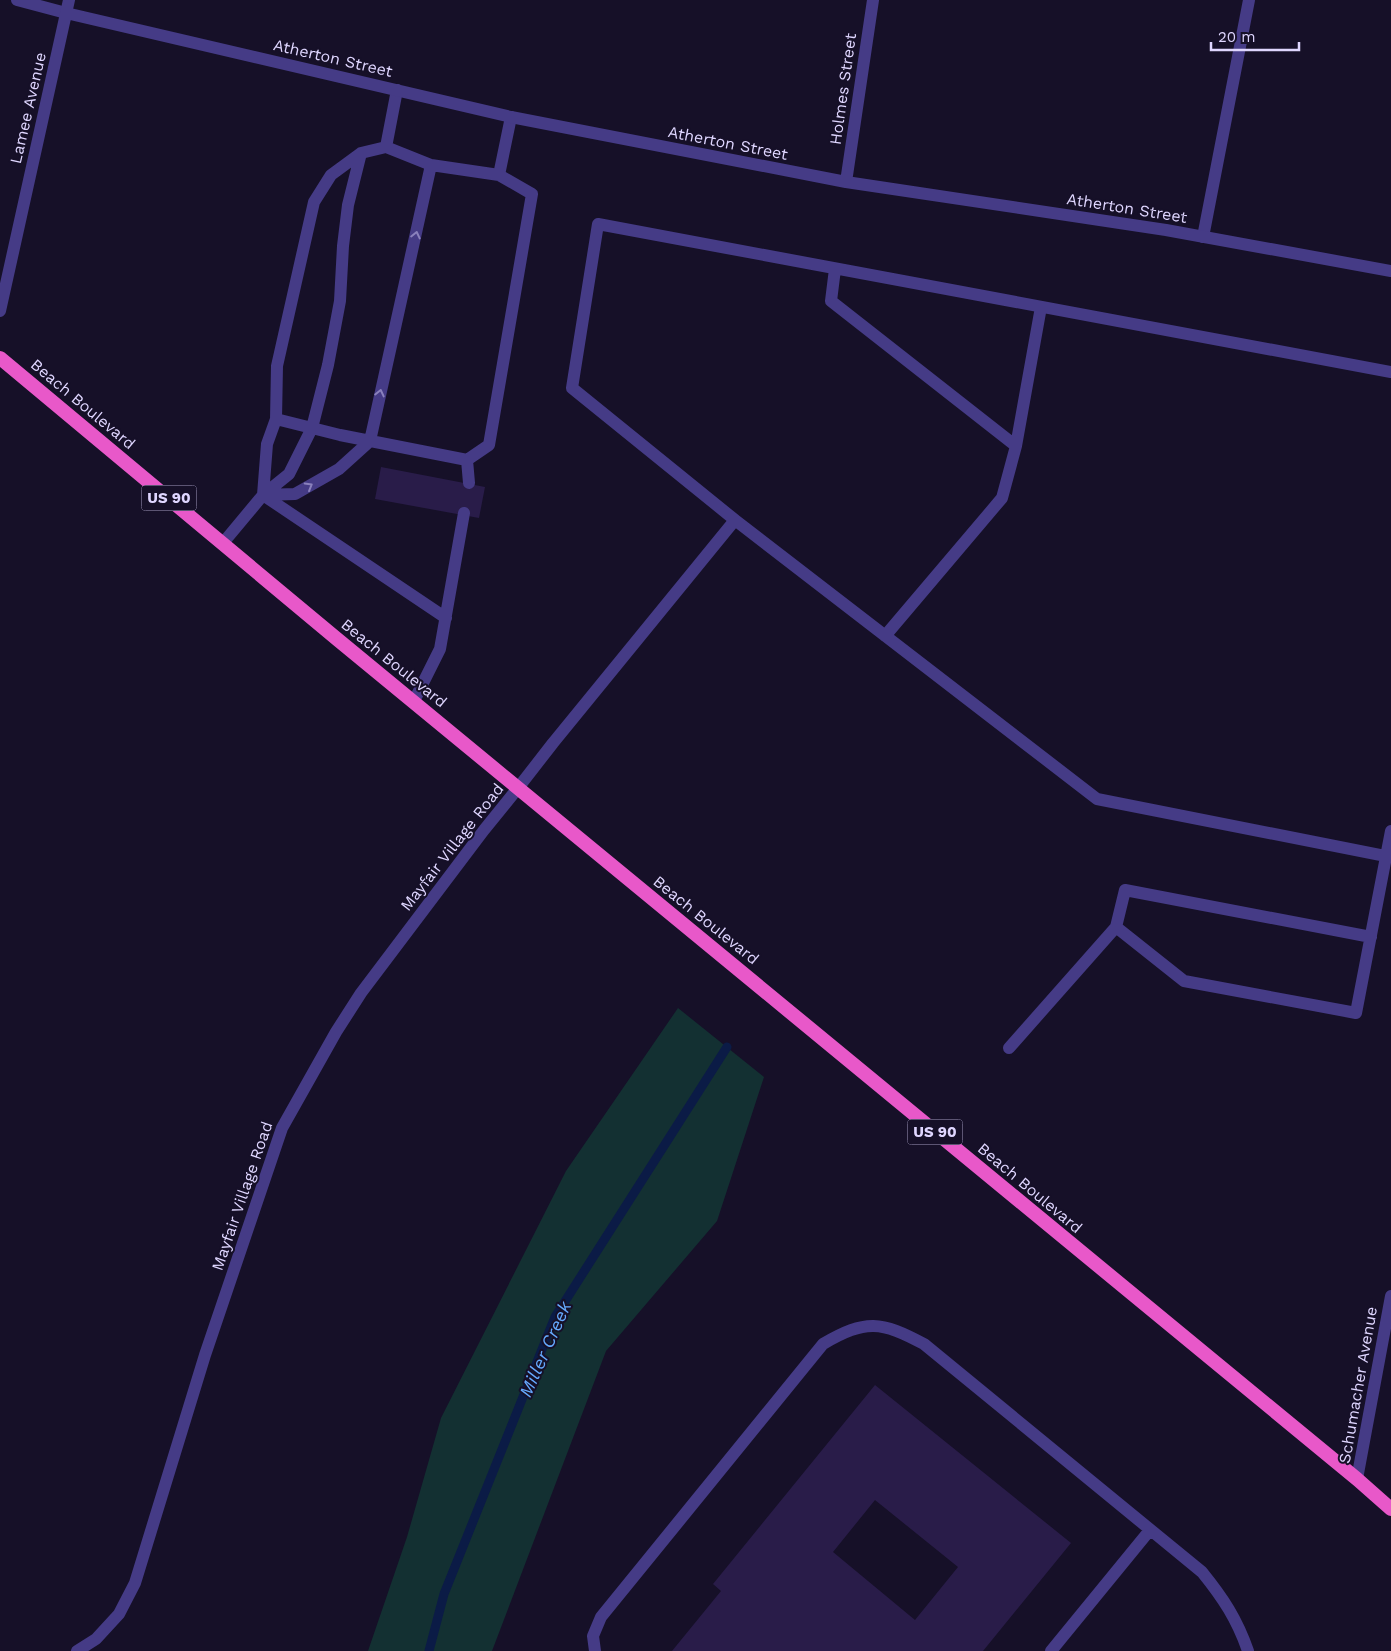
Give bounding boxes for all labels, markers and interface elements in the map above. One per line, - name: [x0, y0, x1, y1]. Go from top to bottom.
- scale bar: [1211, 20, 1298, 52]
- text: 20 m: [1218, 28, 1256, 46]
- street label: Holmes Street: [826, 32, 860, 146]
- street label: Atherton Street: [272, 35, 395, 81]
- street label: Lamee Avenue: [6, 50, 50, 166]
- street label: Atherton Street: [666, 122, 790, 164]
- street label: Atherton Street: [1065, 189, 1189, 227]
- one-way arrow: [410, 230, 421, 239]
- street label: Beach Boulevard: [27, 355, 139, 453]
- one-way arrow: [375, 389, 385, 398]
- one-way arrow: [304, 482, 313, 492]
- road number: US 90: [142, 486, 196, 510]
- street label: Beach Boulevard: [337, 615, 451, 711]
- street label: Mayfair Village Road: [396, 780, 508, 914]
- street label: Beach Boulevard: [649, 872, 763, 968]
- street label: Mayfair Village Road: [208, 1119, 276, 1273]
- road number: US 90: [908, 1120, 962, 1144]
- street label: Beach Boulevard: [974, 1139, 1086, 1237]
- water label: Miller Creek: [515, 1297, 576, 1400]
- street label: Schumacher Avenue: [1335, 1305, 1381, 1465]

